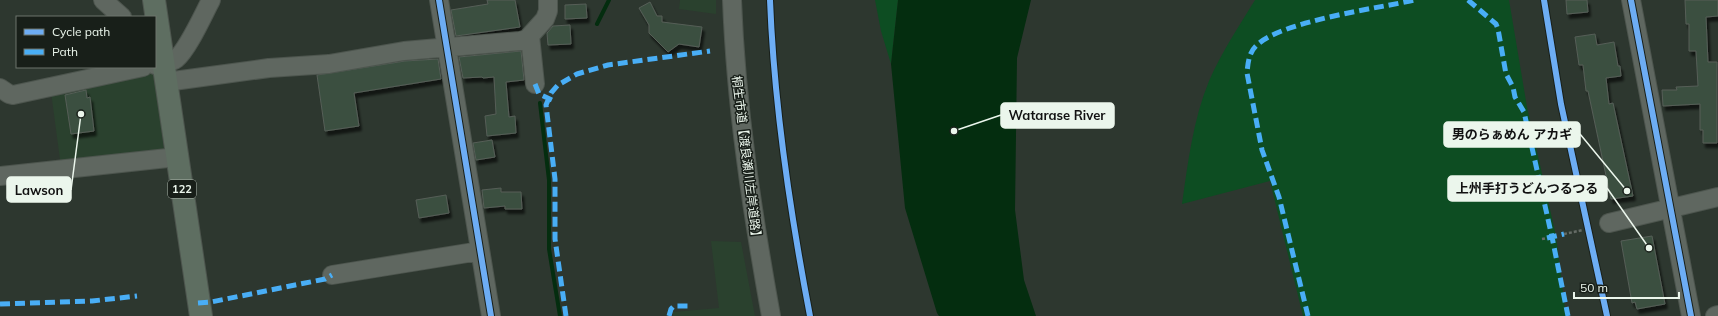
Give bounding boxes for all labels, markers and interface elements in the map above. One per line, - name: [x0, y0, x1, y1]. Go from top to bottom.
- legend: [16, 16, 156, 68]
- text: Cycle path: [52, 24, 110, 39]
- text: Path: [52, 44, 78, 59]
- street label: 桐生市道【渡良瀬川左岸道路】: [729, 75, 765, 243]
- callout: Watarase River: [1001, 103, 1114, 128]
- text: Watarase River: [1009, 107, 1106, 123]
- callout: 男のらぁめん アカギ: [1444, 122, 1580, 147]
- text: 男のらぁめん アカギ: [1452, 126, 1572, 142]
- callout: 上州手打うどんつるつる: [1448, 176, 1607, 201]
- callout: Lawson: [7, 177, 71, 202]
- road number: 122: [168, 180, 196, 198]
- text: 上州手打うどんつるつる: [1456, 180, 1598, 196]
- text: Lawson: [15, 182, 63, 198]
- scale bar: [1574, 274, 1679, 300]
- text: 50 m: [1580, 280, 1608, 295]

